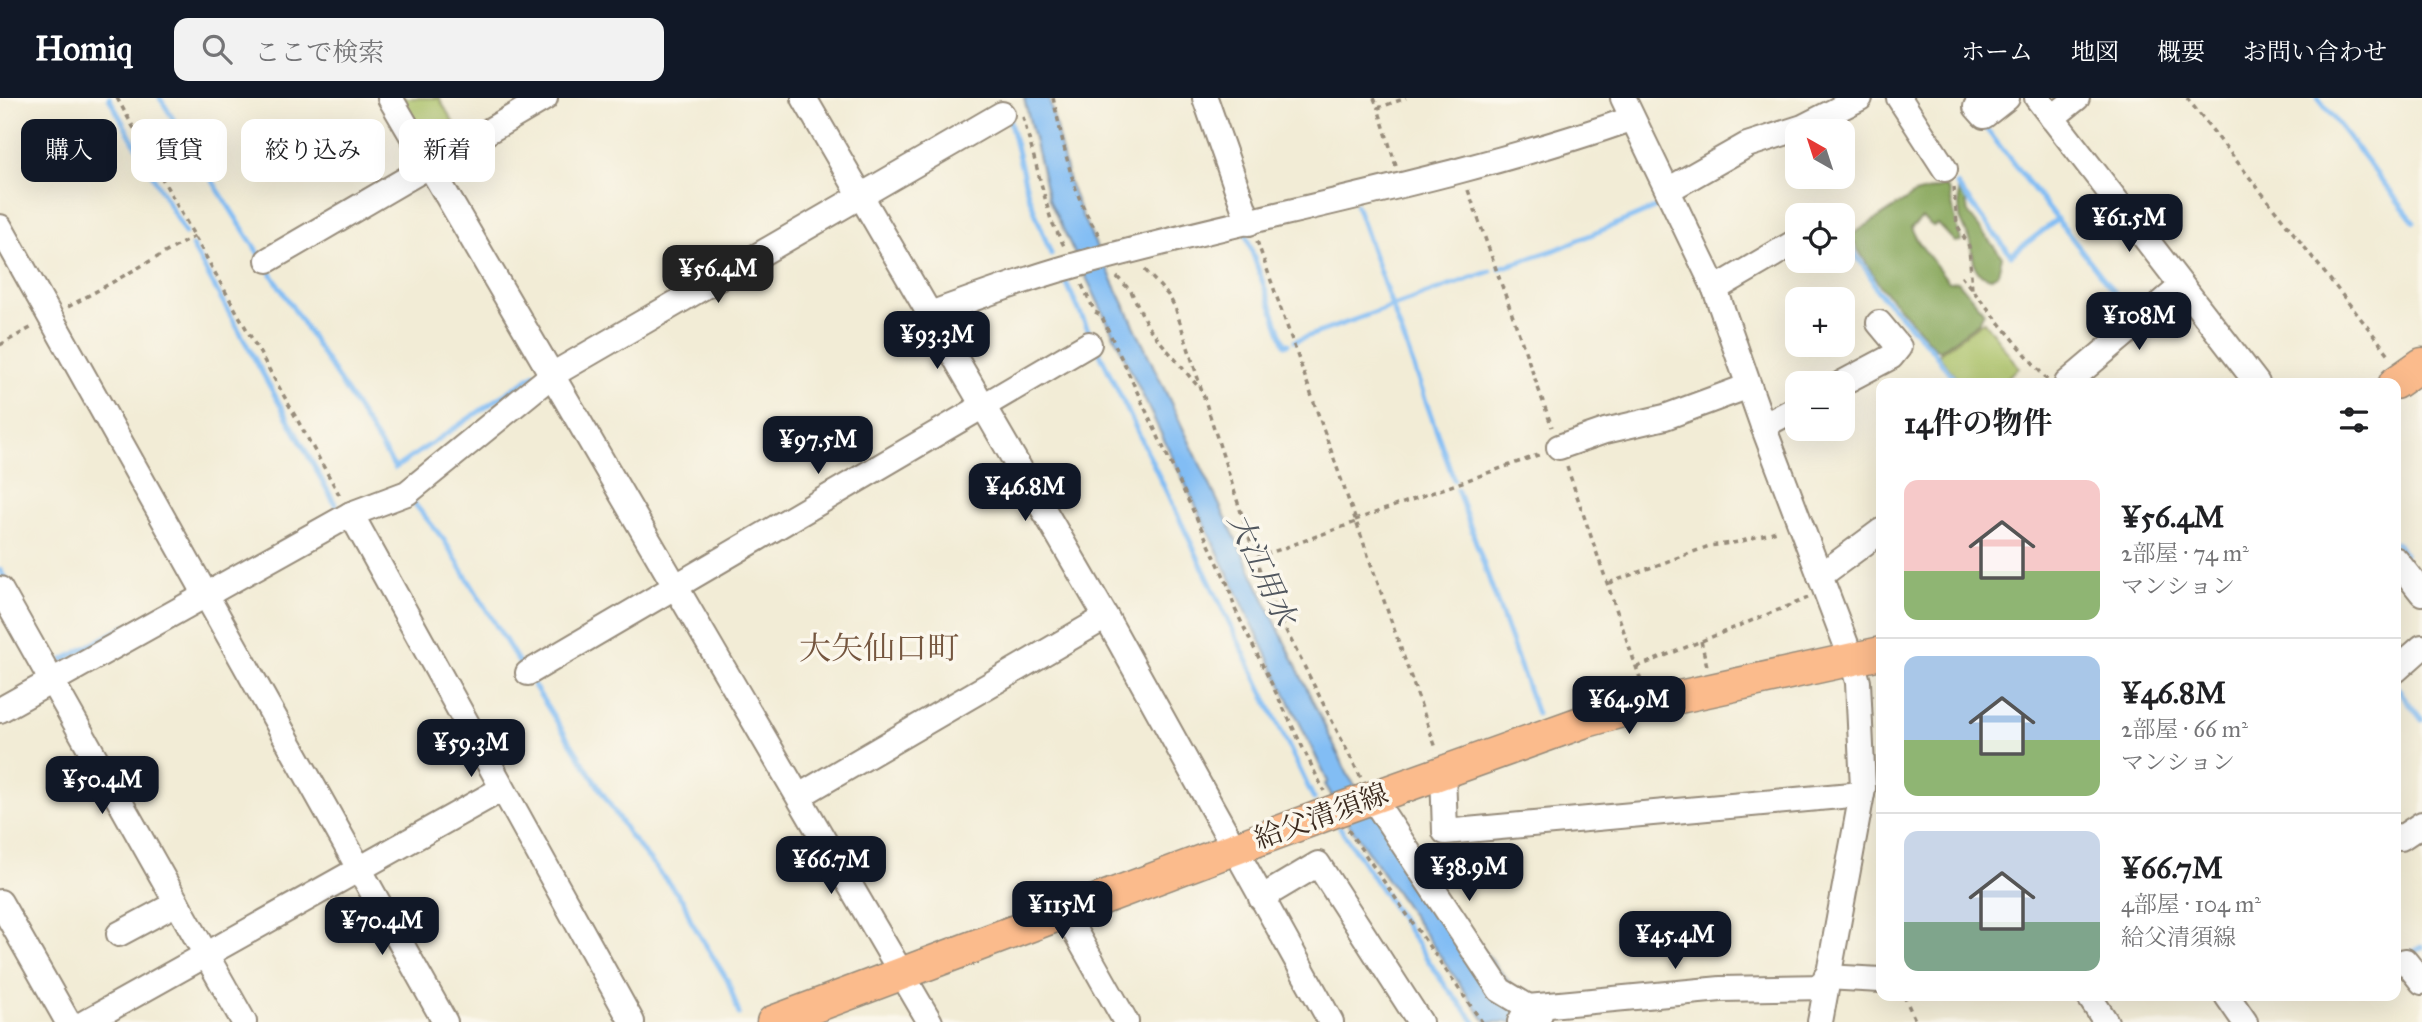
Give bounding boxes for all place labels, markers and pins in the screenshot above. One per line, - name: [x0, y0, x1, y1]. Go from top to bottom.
- pin: ¥61.5M: [2072, 194, 2186, 254]
- pin: ¥56.4M: [661, 246, 775, 305]
- pin: ¥108M: [2090, 292, 2188, 352]
- pin: ¥93.3M: [880, 312, 994, 371]
- pin: ¥97.5M: [761, 416, 875, 476]
- pin: ¥46.8M: [968, 464, 1082, 523]
- pin: ¥64.9M: [1572, 676, 1686, 736]
- pin: ¥59.3M: [414, 720, 528, 779]
- pin: ¥50.4M: [45, 756, 159, 816]
- pin: ¥66.7M: [774, 836, 888, 896]
- pin: ¥38.9M: [1412, 844, 1526, 903]
- pin: ¥115M: [1013, 882, 1111, 941]
- pin: ¥70.4M: [325, 898, 439, 957]
- pin: ¥45.4M: [1618, 912, 1732, 971]

